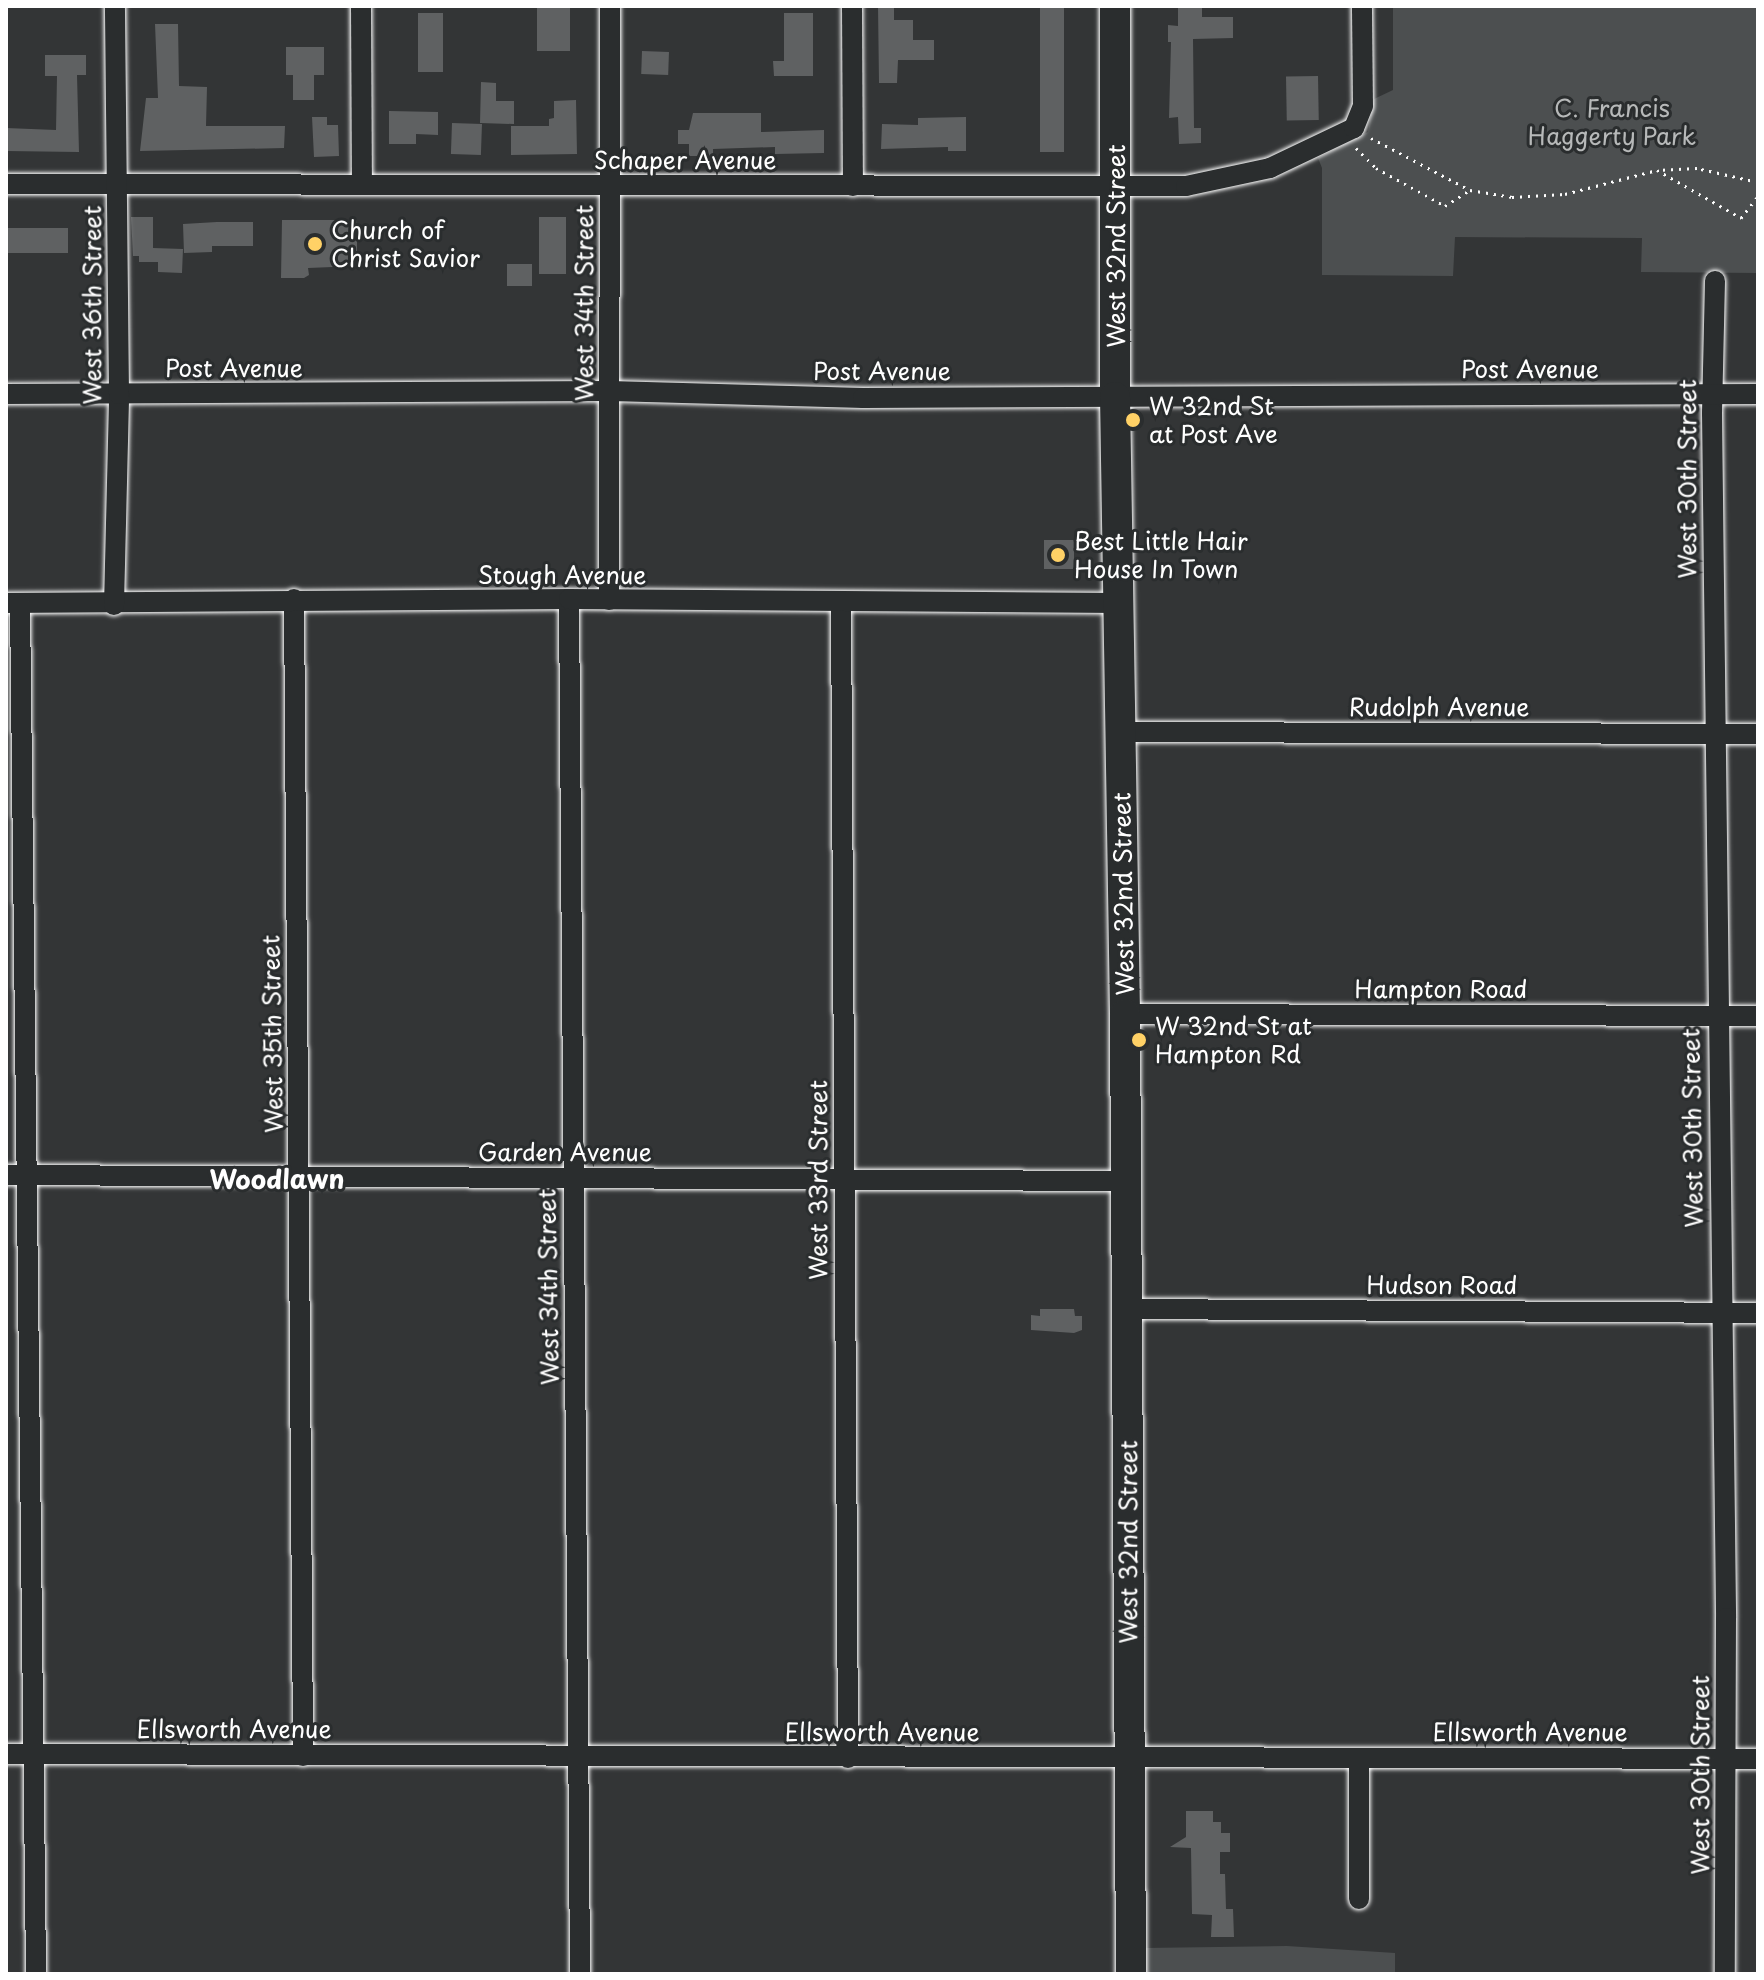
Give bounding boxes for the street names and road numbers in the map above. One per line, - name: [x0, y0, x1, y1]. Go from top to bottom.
- street label: West 32nd Street: [1102, 144, 1130, 348]
- street label: Schaper Avenue: [593, 146, 777, 174]
- street label: West 34th Street: [570, 204, 598, 402]
- street label: West 36th Street: [78, 205, 106, 405]
- street label: Post Avenue: [165, 354, 303, 382]
- street label: Post Avenue: [1461, 355, 1599, 383]
- street label: Post Avenue: [813, 357, 951, 385]
- street label: West 30th Street: [1673, 379, 1701, 579]
- street label: Stough Avenue: [477, 561, 647, 589]
- street label: Rudolph Avenue: [1348, 693, 1530, 721]
- street label: West 32nd Street: [1107, 792, 1139, 996]
- street label: West 35th Street: [256, 935, 288, 1133]
- street label: Hampton Road: [1355, 975, 1527, 1003]
- street label: West 30th Street: [1676, 1028, 1708, 1228]
- street label: West 33rd Street: [804, 1080, 832, 1280]
- street label: Garden Avenue: [478, 1138, 652, 1166]
- street label: West 34th Street: [532, 1188, 564, 1386]
- street label: Hudson Road: [1367, 1271, 1517, 1299]
- street label: West 32nd Street: [1114, 1440, 1142, 1644]
- street label: West 30th Street: [1686, 1675, 1714, 1875]
- street label: Ellsworth Avenue: [136, 1715, 332, 1743]
- street label: Ellsworth Avenue: [784, 1718, 980, 1746]
- street label: Ellsworth Avenue: [1432, 1718, 1628, 1746]

